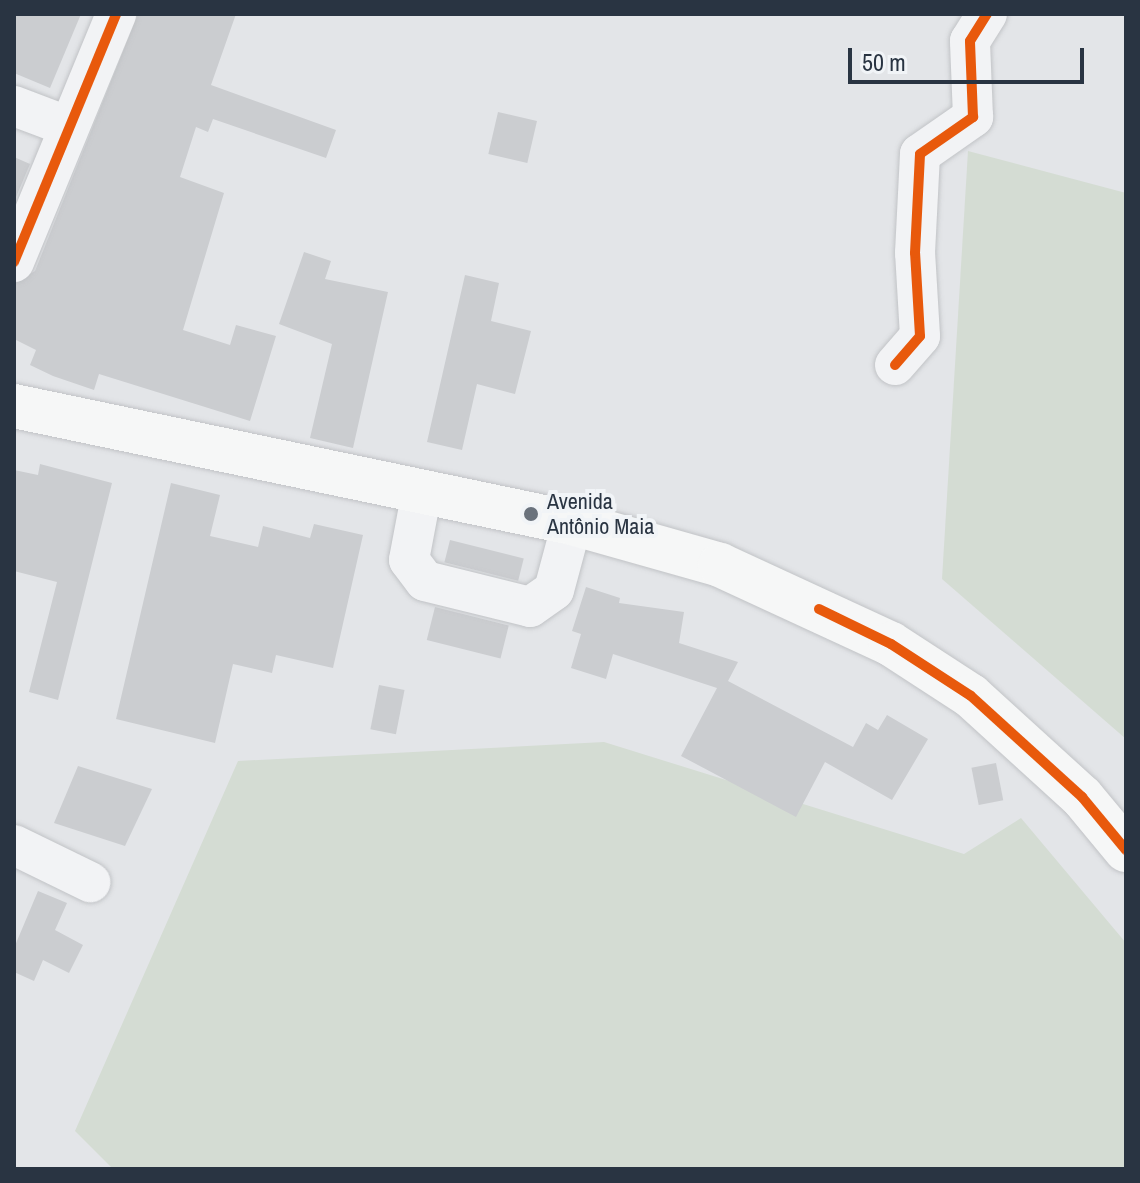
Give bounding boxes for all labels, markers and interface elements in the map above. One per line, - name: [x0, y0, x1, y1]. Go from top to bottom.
- scale bar: [852, 32, 1088, 82]
- text: 50 m: [862, 46, 906, 78]
- place label: Avenida Antônio Maia: [547, 488, 654, 540]
- marker: Avenida Antônio Maia: [522, 505, 540, 523]

